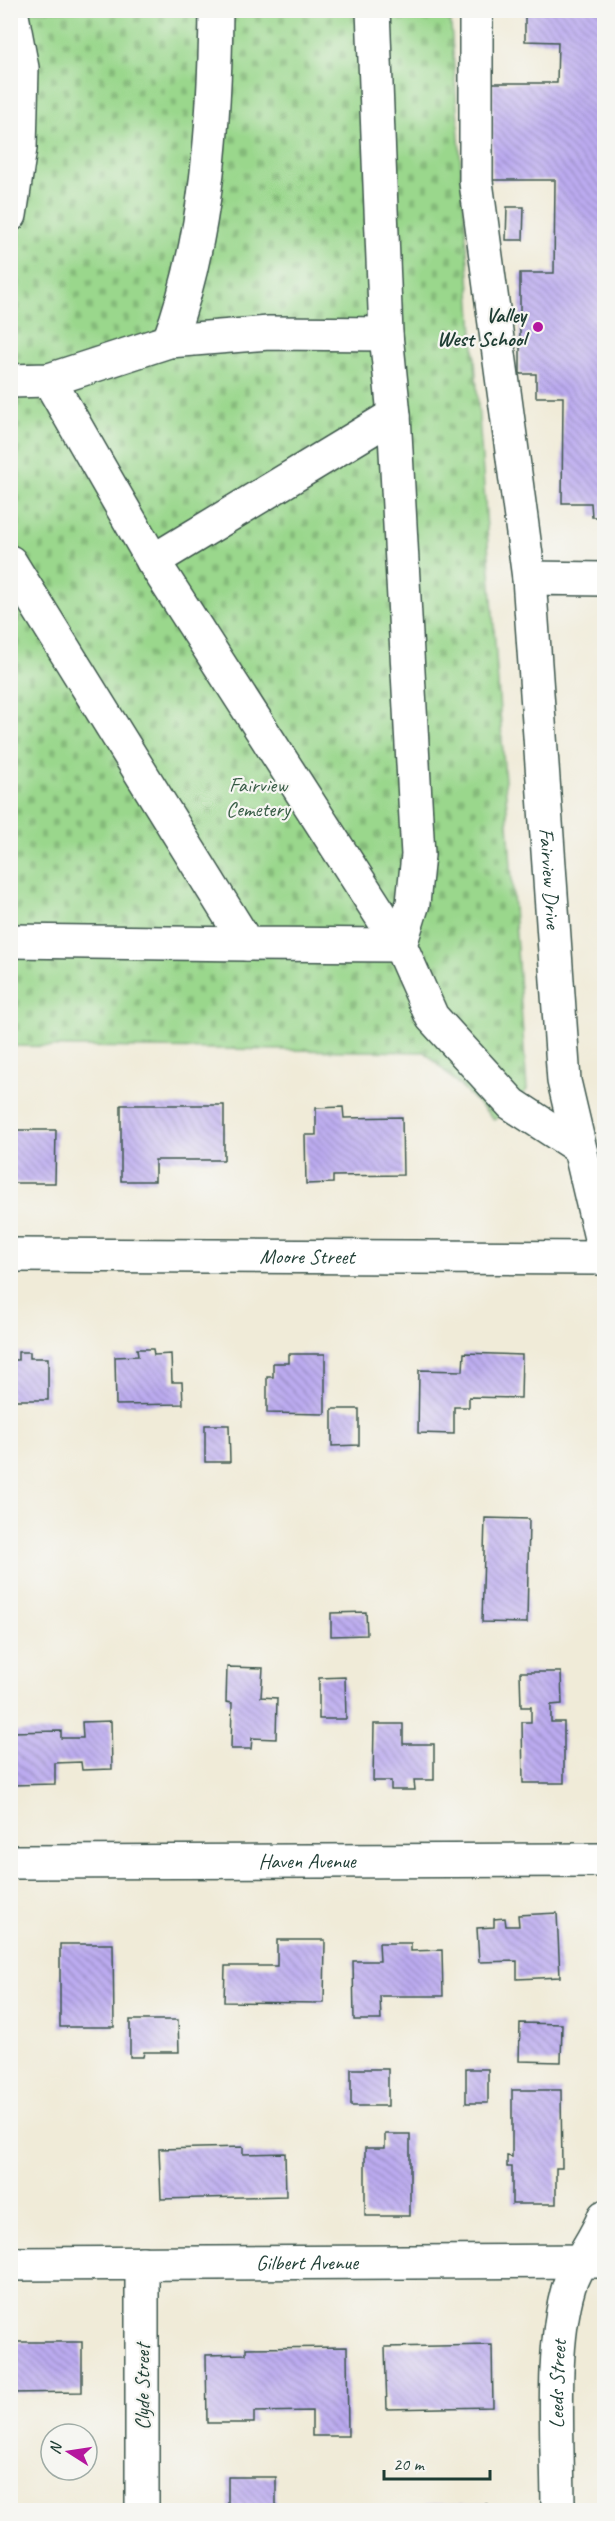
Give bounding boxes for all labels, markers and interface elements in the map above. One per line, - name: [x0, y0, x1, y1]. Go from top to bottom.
- place label: Valley West School: [437, 302, 530, 352]
- marker: Valley West School: [531, 320, 545, 334]
- park label: Fairview Cemetery: [226, 772, 292, 822]
- street label: Fairview Drive: [533, 827, 566, 931]
- street label: Moore Street: [260, 1243, 357, 1270]
- street label: Haven Avenue: [258, 1848, 357, 1874]
- street label: Gilbert Avenue: [256, 2249, 359, 2276]
- street label: Leeds Street: [543, 2337, 572, 2429]
- street label: Clyde Street: [129, 2341, 155, 2430]
- north arrow: [39, 2422, 99, 2482]
- text: N: [44, 2439, 67, 2456]
- scale bar: [384, 2443, 490, 2481]
- text: 20 m: [393, 2453, 426, 2475]

